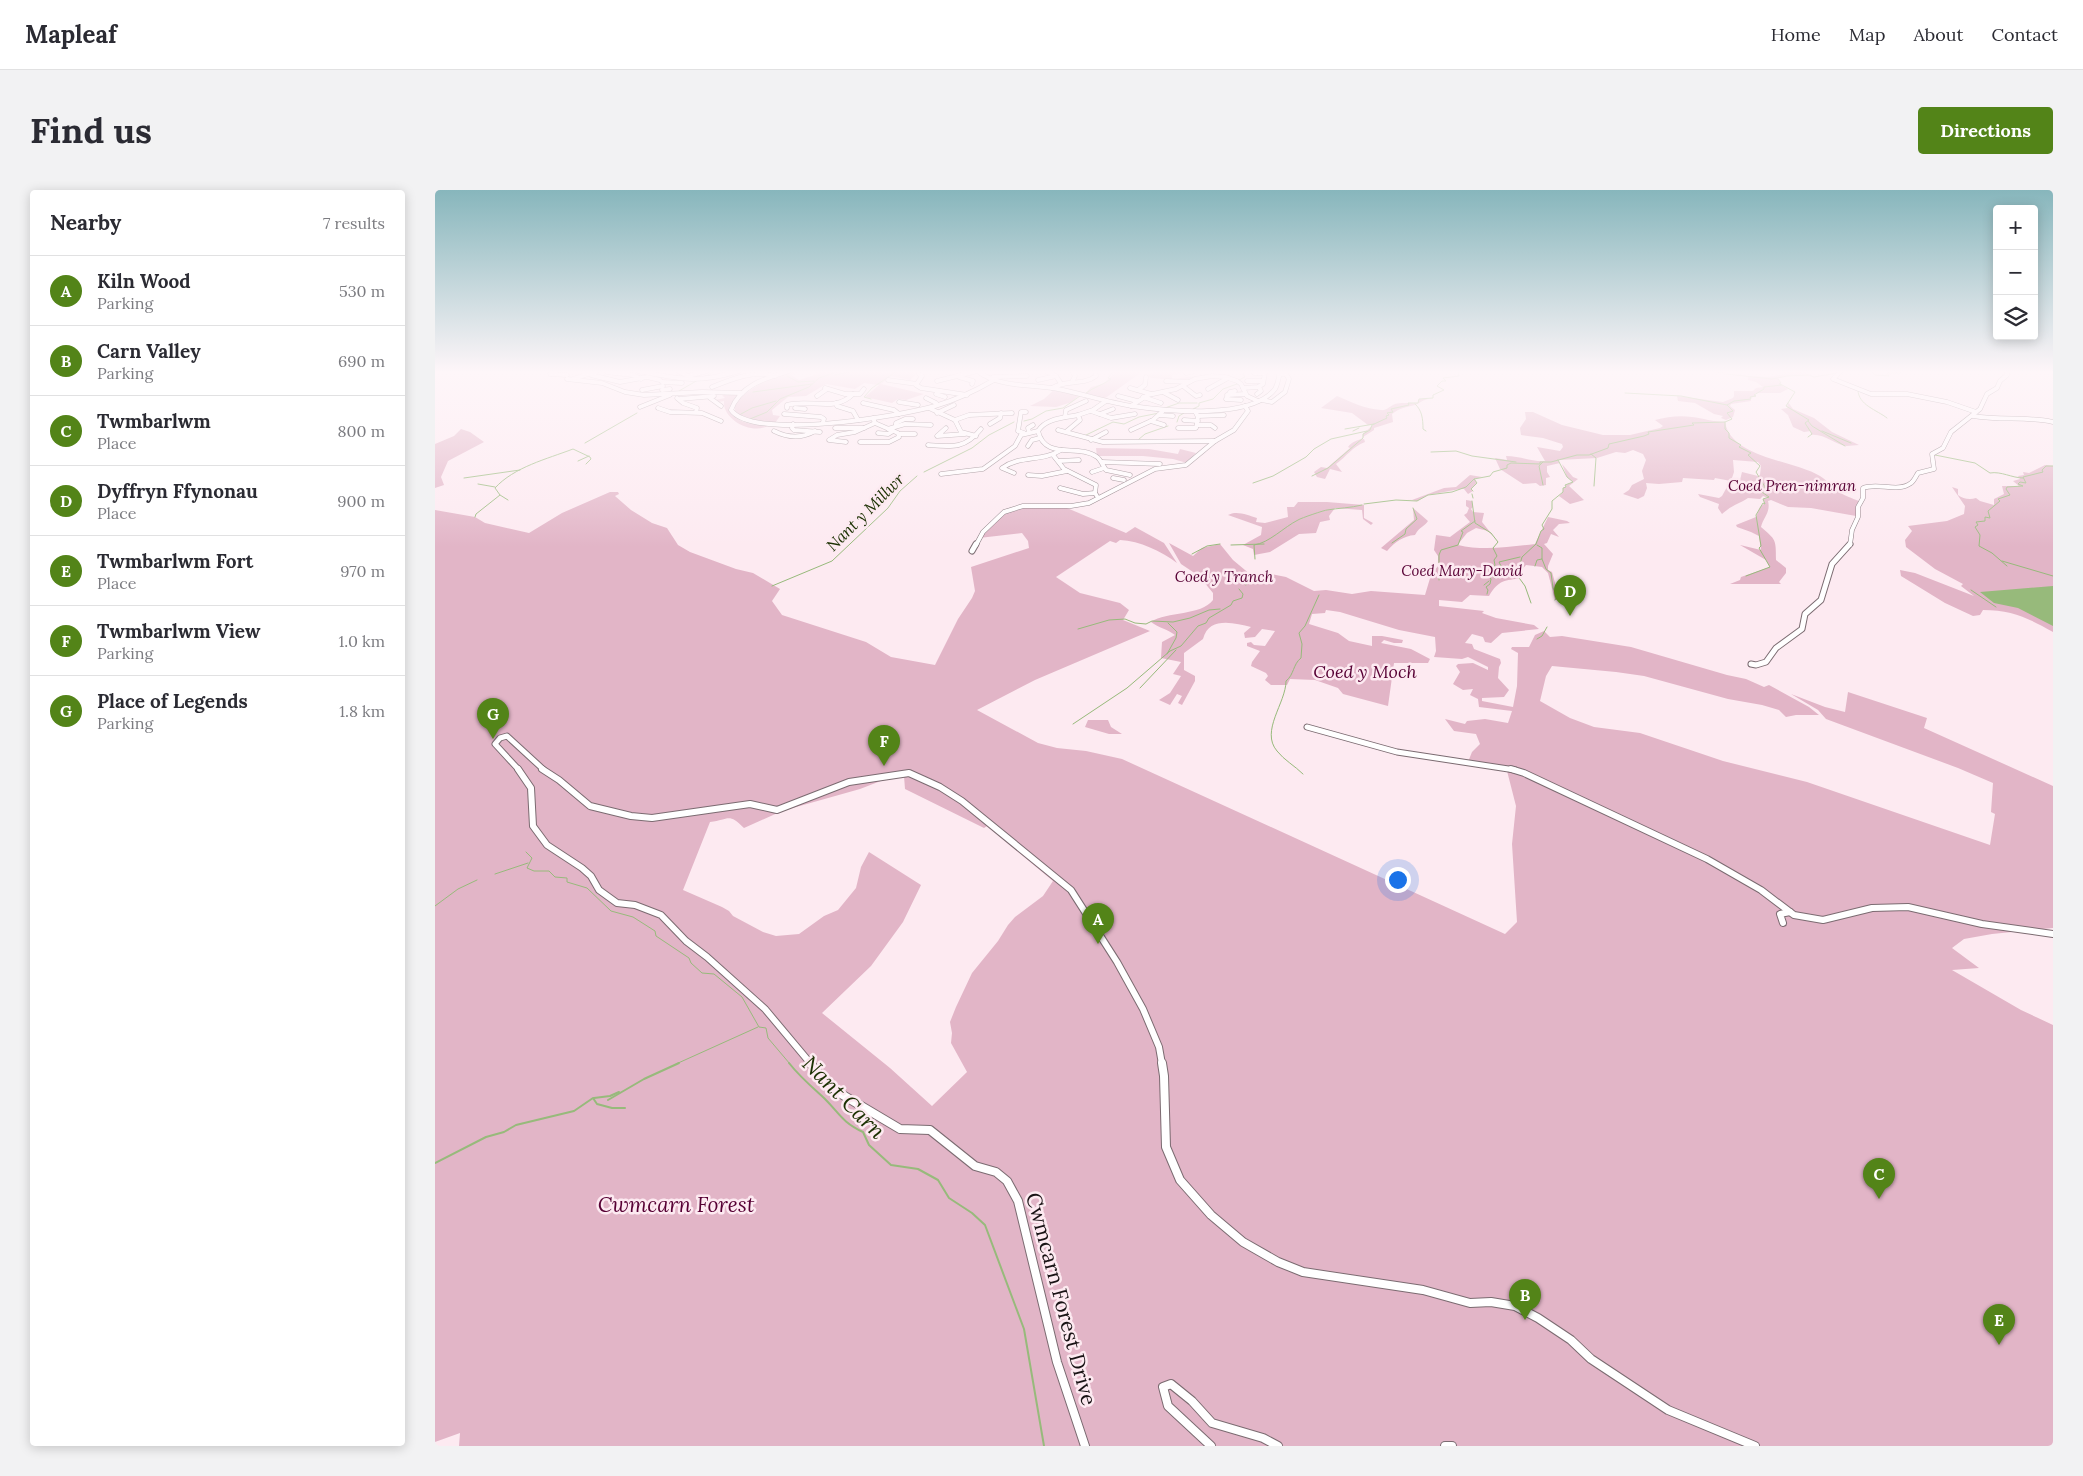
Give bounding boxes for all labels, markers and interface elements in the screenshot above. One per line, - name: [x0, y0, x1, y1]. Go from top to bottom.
- text: Mapleaf: [25, 19, 117, 50]
- text: Home: [1771, 23, 1821, 46]
- text: Map: [1849, 23, 1885, 46]
- text: About: [1913, 23, 1963, 46]
- text: Contact: [1991, 23, 2058, 46]
- button: Directions: [1918, 107, 2053, 154]
- text: Find us: [30, 108, 152, 153]
- map controls: [1993, 205, 2038, 340]
- button: +: [1993, 205, 2038, 250]
- text: Nearby: [50, 209, 121, 236]
- text: 7 results: [323, 213, 385, 233]
- button: −: [1993, 250, 2038, 295]
- text: Kiln Wood: [97, 269, 191, 293]
- text: A: [61, 281, 71, 301]
- text: 530 m: [339, 281, 385, 301]
- text: Parking: [97, 293, 153, 313]
- button: layers: [1993, 295, 2038, 340]
- text: Carn Valley: [97, 339, 201, 363]
- text: B: [61, 351, 71, 371]
- text: 690 m: [338, 351, 385, 371]
- text: Parking: [97, 363, 153, 383]
- text: Twmbarlwm: [97, 409, 211, 433]
- text: C: [60, 421, 72, 441]
- text: 800 m: [338, 421, 385, 441]
- text: Place: [97, 433, 136, 453]
- water label: Nant y Millwr: [822, 468, 909, 555]
- park label: Coed Pren-nimran: [1728, 476, 1857, 495]
- text: Dyffryn Ffynonau: [97, 479, 258, 503]
- text: D: [60, 491, 72, 511]
- text: 900 m: [337, 491, 385, 511]
- text: Place: [97, 503, 136, 523]
- text: Twmbarlwm Fort: [97, 549, 253, 573]
- text: E: [61, 561, 71, 581]
- text: 970 m: [340, 561, 385, 581]
- park label: Coed Mary-David: [1401, 561, 1523, 580]
- park label: Coed y Tranch: [1175, 567, 1274, 586]
- text: Place: [97, 573, 136, 593]
- pin: D: [1554, 575, 1586, 616]
- text: Twmbarlwm View: [97, 619, 261, 643]
- text: F: [61, 631, 71, 651]
- text: 1.0 km: [338, 631, 385, 651]
- text: Parking: [97, 643, 153, 663]
- park label: Coed y Moch: [1313, 660, 1417, 683]
- text: Place of Legends: [97, 689, 248, 713]
- pin: G: [477, 698, 509, 739]
- text: G: [60, 701, 72, 721]
- text: 1.8 km: [339, 701, 385, 721]
- text: Parking: [97, 713, 153, 733]
- pin: F: [868, 725, 900, 766]
- your location: [1385, 867, 1411, 893]
- pin: A: [1082, 903, 1114, 944]
- water label: Nant Carn: [796, 1049, 892, 1145]
- pin: C: [1863, 1158, 1895, 1199]
- street label: Cwmcarn Forest Drive: [1020, 1189, 1103, 1408]
- park label: Cwmcarn Forest: [598, 1191, 755, 1218]
- pin: B: [1509, 1279, 1541, 1320]
- pin: E: [1983, 1304, 2015, 1345]

